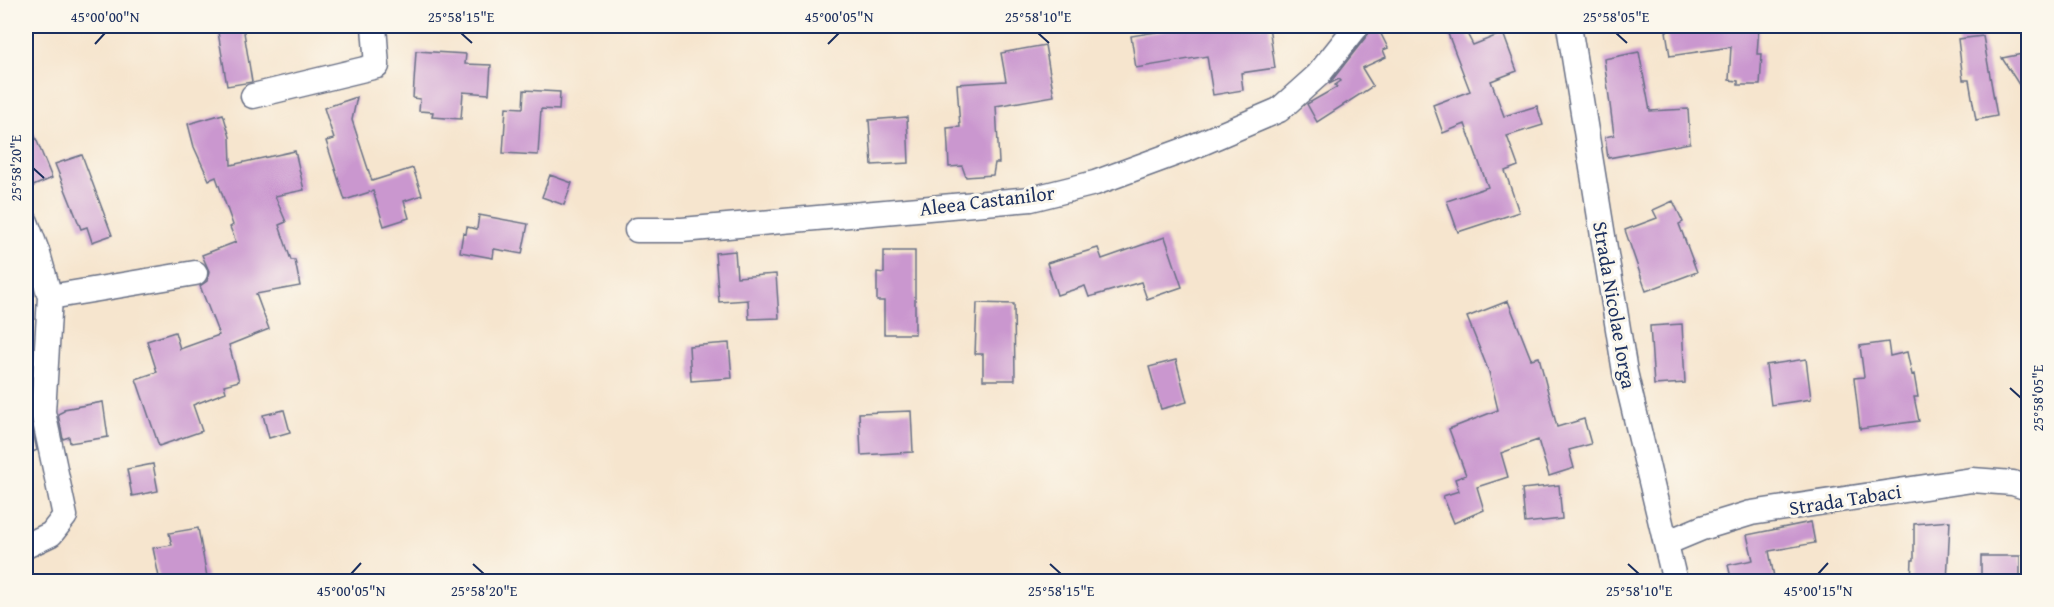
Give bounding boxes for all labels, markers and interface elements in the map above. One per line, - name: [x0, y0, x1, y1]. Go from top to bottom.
- text: 45°00'00"N: [71, 6, 140, 27]
- text: 25°58'15"E: [428, 6, 495, 27]
- text: 45°00'05"N: [805, 6, 874, 27]
- text: 25°58'10"E: [1005, 6, 1072, 27]
- text: 25°58'05"E: [1583, 6, 1650, 27]
- text: 25°58'20"E: [5, 134, 26, 201]
- street label: Aleea Castanilor: [918, 177, 1056, 223]
- street label: Strada Nicolae Iorga: [1586, 219, 1644, 392]
- text: 25°58'05"E: [2027, 364, 2048, 431]
- street label: Strada Tabaci: [1787, 476, 1903, 522]
- text: 45°00'05"N: [317, 580, 386, 601]
- text: 25°58'20"E: [451, 580, 518, 601]
- text: 25°58'15"E: [1028, 580, 1095, 601]
- text: 25°58'10"E: [1606, 580, 1673, 601]
- text: 45°00'15"N: [1784, 580, 1853, 601]

